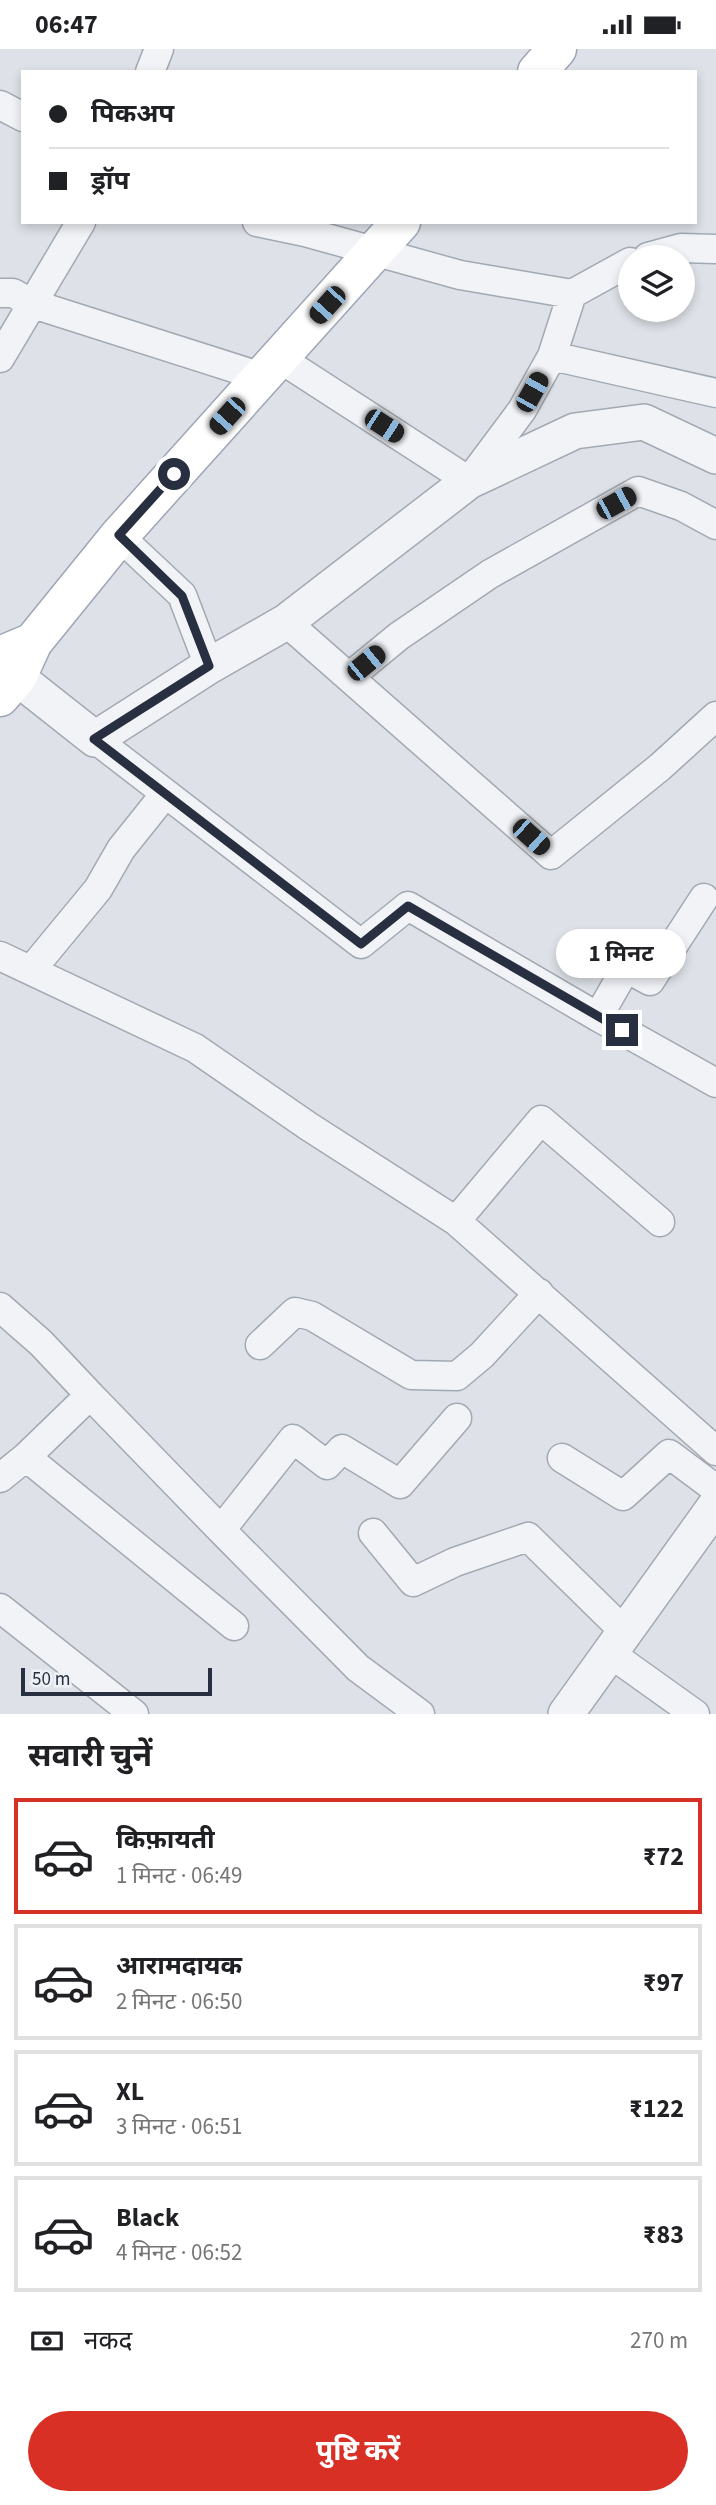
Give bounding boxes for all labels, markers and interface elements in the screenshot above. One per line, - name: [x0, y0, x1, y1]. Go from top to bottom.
- text: 06:47: [35, 6, 98, 43]
- text: पिकअप: [91, 95, 174, 132]
- text: ड्रॉप: [91, 162, 129, 199]
- map controls: [618, 245, 695, 322]
- button: layers: [618, 245, 695, 322]
- car: [306, 282, 349, 328]
- car: [513, 369, 552, 415]
- car: [206, 393, 249, 439]
- car: [361, 406, 408, 446]
- route start: [158, 458, 190, 490]
- car: [593, 484, 640, 522]
- car: [344, 642, 389, 684]
- car: [509, 815, 554, 859]
- callout: 1 मिनट: [557, 929, 687, 977]
- text: 1 मिनट: [588, 937, 654, 970]
- route end: [606, 1014, 638, 1046]
- scale bar: [21, 1665, 212, 1697]
- text: 50 m: [32, 1666, 70, 1693]
- text: सवारी चुनें: [28, 1733, 152, 1779]
- text: किफ़ायती: [116, 1821, 215, 1858]
- icon: car: [32, 1825, 95, 1888]
- text: ₹72: [643, 1838, 684, 1875]
- text: 1 मिनट · 06:49: [116, 1859, 242, 1892]
- text: आरामदायक: [116, 1947, 242, 1984]
- icon: car: [32, 1951, 95, 2014]
- text: ₹97: [643, 1964, 684, 2001]
- text: 2 मिनट · 06:50: [116, 1985, 242, 2018]
- text: XL: [116, 2073, 144, 2110]
- icon: car: [32, 2077, 95, 2140]
- text: ₹122: [629, 2090, 684, 2127]
- text: 3 मिनट · 06:51: [116, 2110, 242, 2143]
- text: Black: [116, 2199, 179, 2236]
- icon: car: [32, 2203, 95, 2266]
- text: ₹83: [643, 2216, 684, 2253]
- text: 4 मिनट · 06:52: [116, 2236, 242, 2269]
- icon: cash: [28, 2322, 66, 2360]
- text: नकद: [84, 2322, 132, 2359]
- text: 270 m: [630, 2324, 688, 2357]
- button: पुष्टि करें: [28, 2411, 688, 2491]

